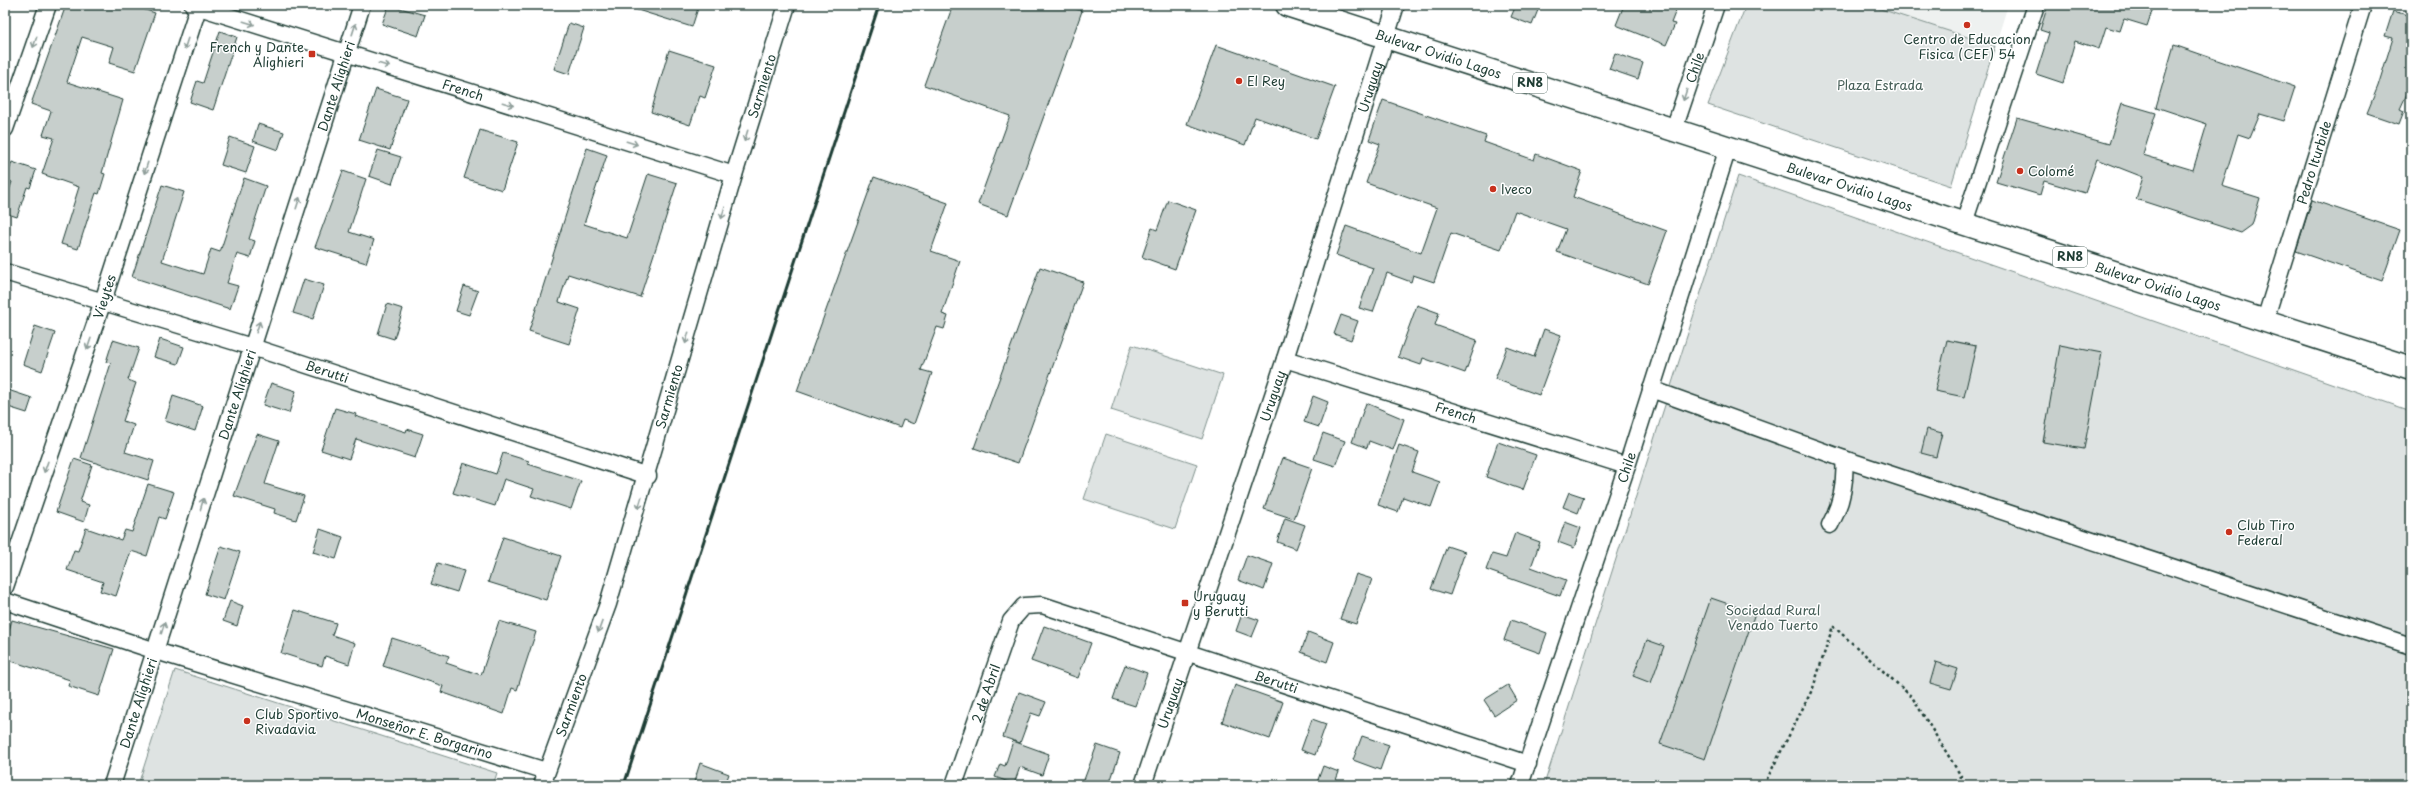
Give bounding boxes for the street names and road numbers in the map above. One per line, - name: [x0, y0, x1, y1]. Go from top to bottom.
- street label: Bulevar Ovidio Lagos: [1373, 24, 1504, 83]
- street label: Dante Alighieri: [312, 38, 359, 133]
- street label: Chile: [1680, 49, 1708, 85]
- street label: Sarmiento: [742, 51, 780, 120]
- street label: Uruguay: [1353, 59, 1387, 115]
- road number: RN8: [1513, 73, 1547, 93]
- street label: French: [440, 74, 486, 105]
- street label: Pedro Iturbide: [2292, 118, 2335, 206]
- street label: Bulevar Ovidio Lagos: [1784, 157, 1915, 215]
- road number: RN8: [2053, 247, 2087, 267]
- street label: Bulevar Ovidio Lagos: [2092, 256, 2224, 315]
- street label: Vieytes: [88, 272, 120, 321]
- street label: Dante Alighieri: [213, 347, 260, 442]
- street label: Berutti: [303, 355, 351, 387]
- street label: Sarmiento: [650, 362, 687, 431]
- street label: Uruguay: [1255, 368, 1290, 424]
- street label: French: [1433, 397, 1479, 427]
- street label: Chile: [1612, 449, 1640, 485]
- street label: Dante Alighieri: [114, 655, 161, 751]
- street label: 2 de Abril: [966, 661, 1004, 725]
- street label: Berutti: [1252, 665, 1301, 697]
- street label: Sarmiento: [550, 671, 591, 739]
- street label: Uruguay: [1152, 675, 1187, 731]
- street label: Monseñor E. Borgarino: [354, 703, 495, 763]

